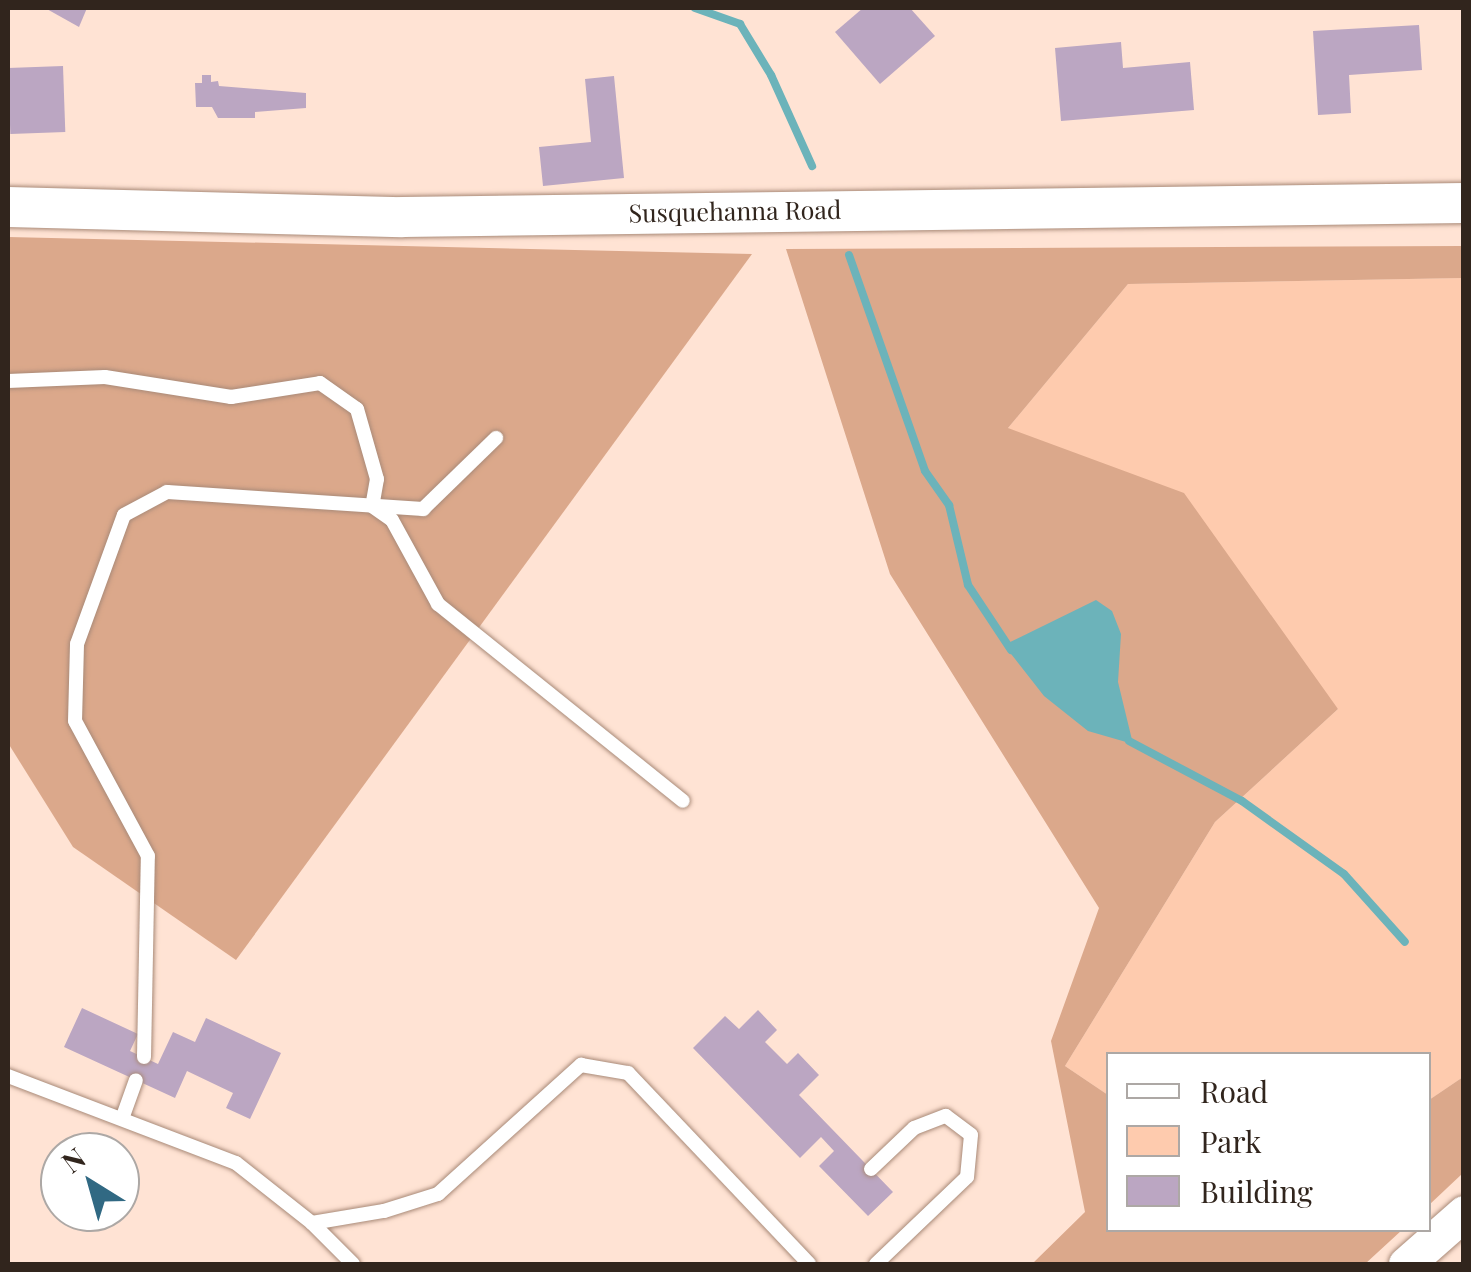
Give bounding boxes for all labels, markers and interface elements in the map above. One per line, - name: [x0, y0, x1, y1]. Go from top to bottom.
- street label: Susquehanna Road: [628, 194, 842, 228]
- legend: [1106, 1052, 1431, 1232]
- text: Road: [1200, 1071, 1268, 1111]
- text: Park: [1200, 1121, 1262, 1161]
- north arrow: [40, 1132, 140, 1232]
- text: N: [54, 1138, 92, 1180]
- text: Building: [1200, 1171, 1313, 1211]

